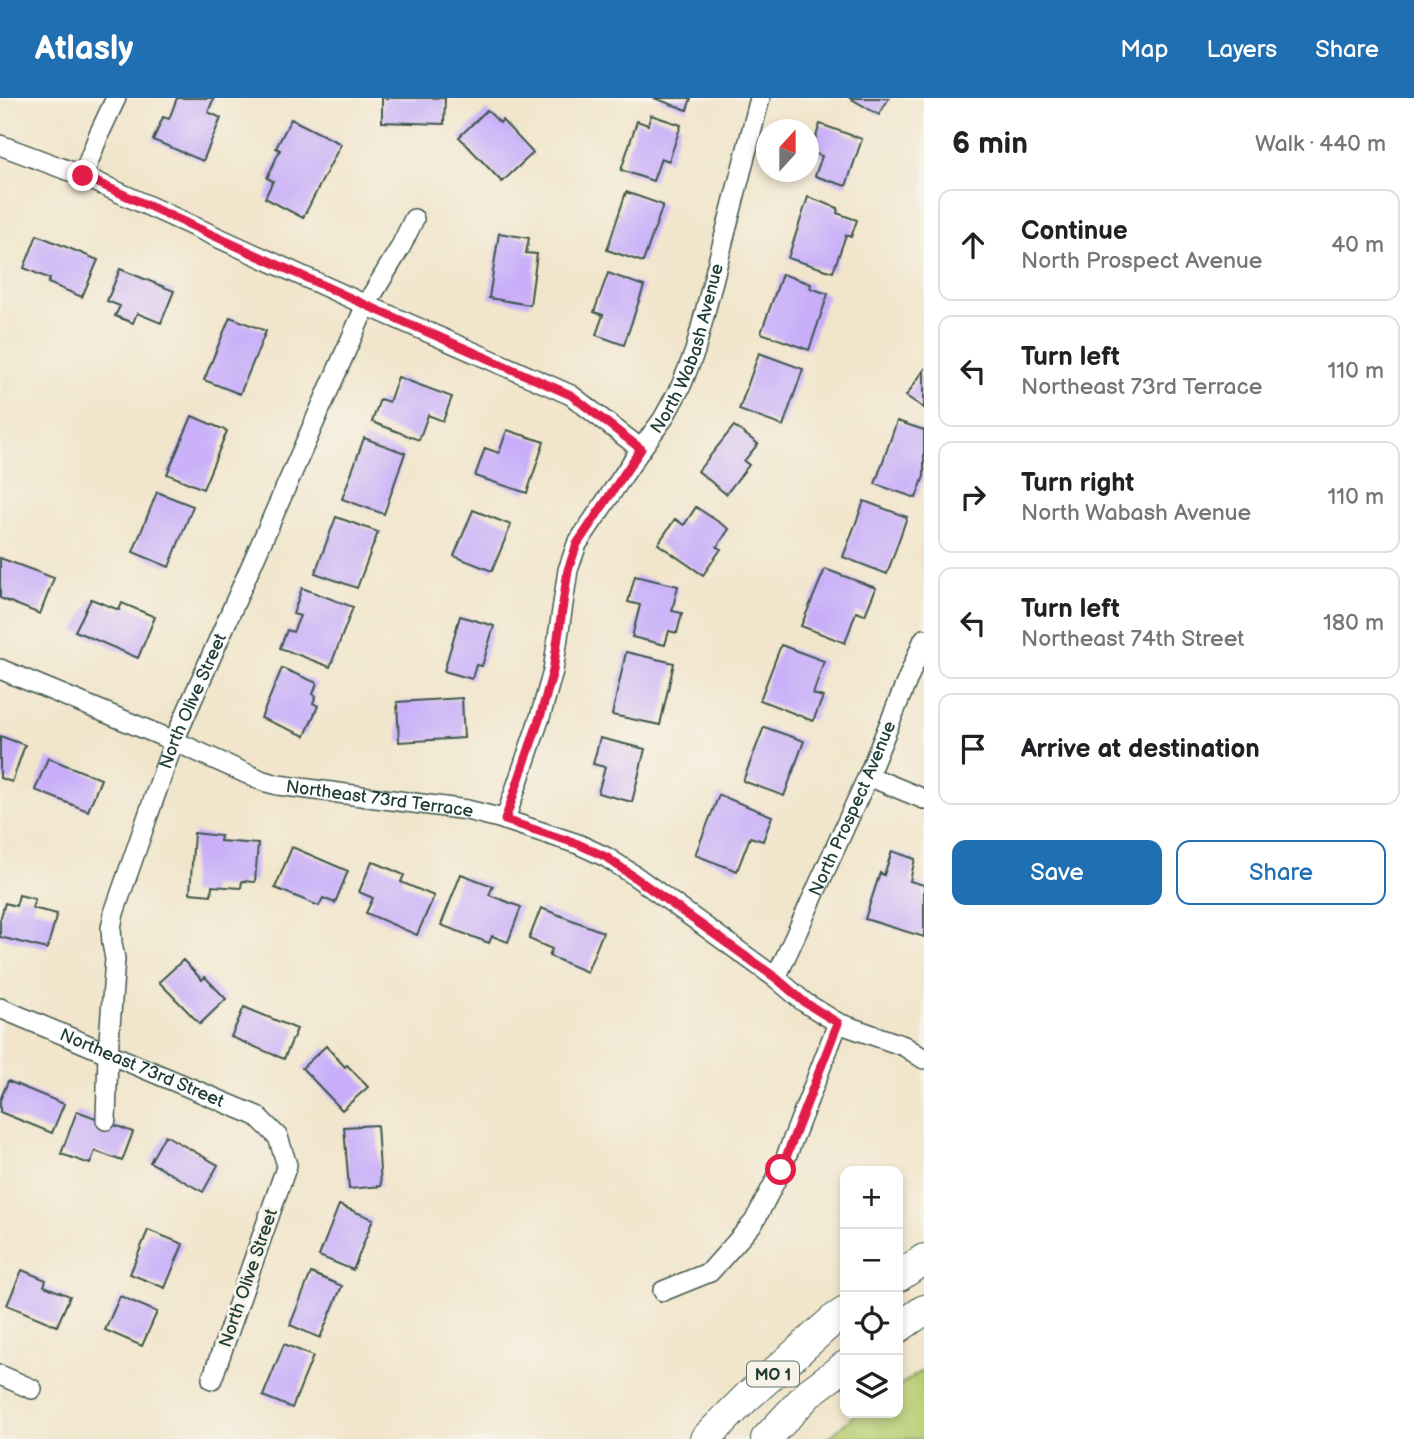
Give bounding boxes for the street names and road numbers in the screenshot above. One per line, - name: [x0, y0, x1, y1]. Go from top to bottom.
- street label: North Wabash Avenue: [646, 261, 728, 438]
- street label: North Olive Street: [155, 630, 231, 772]
- street label: North Prospect Avenue: [805, 718, 900, 899]
- street label: Northeast 73rd Terrace: [284, 776, 476, 822]
- street label: Northeast 73rd Street: [57, 1024, 227, 1112]
- street label: North Olive Street: [215, 1206, 282, 1350]
- road number: MO 1: [747, 1362, 799, 1386]

